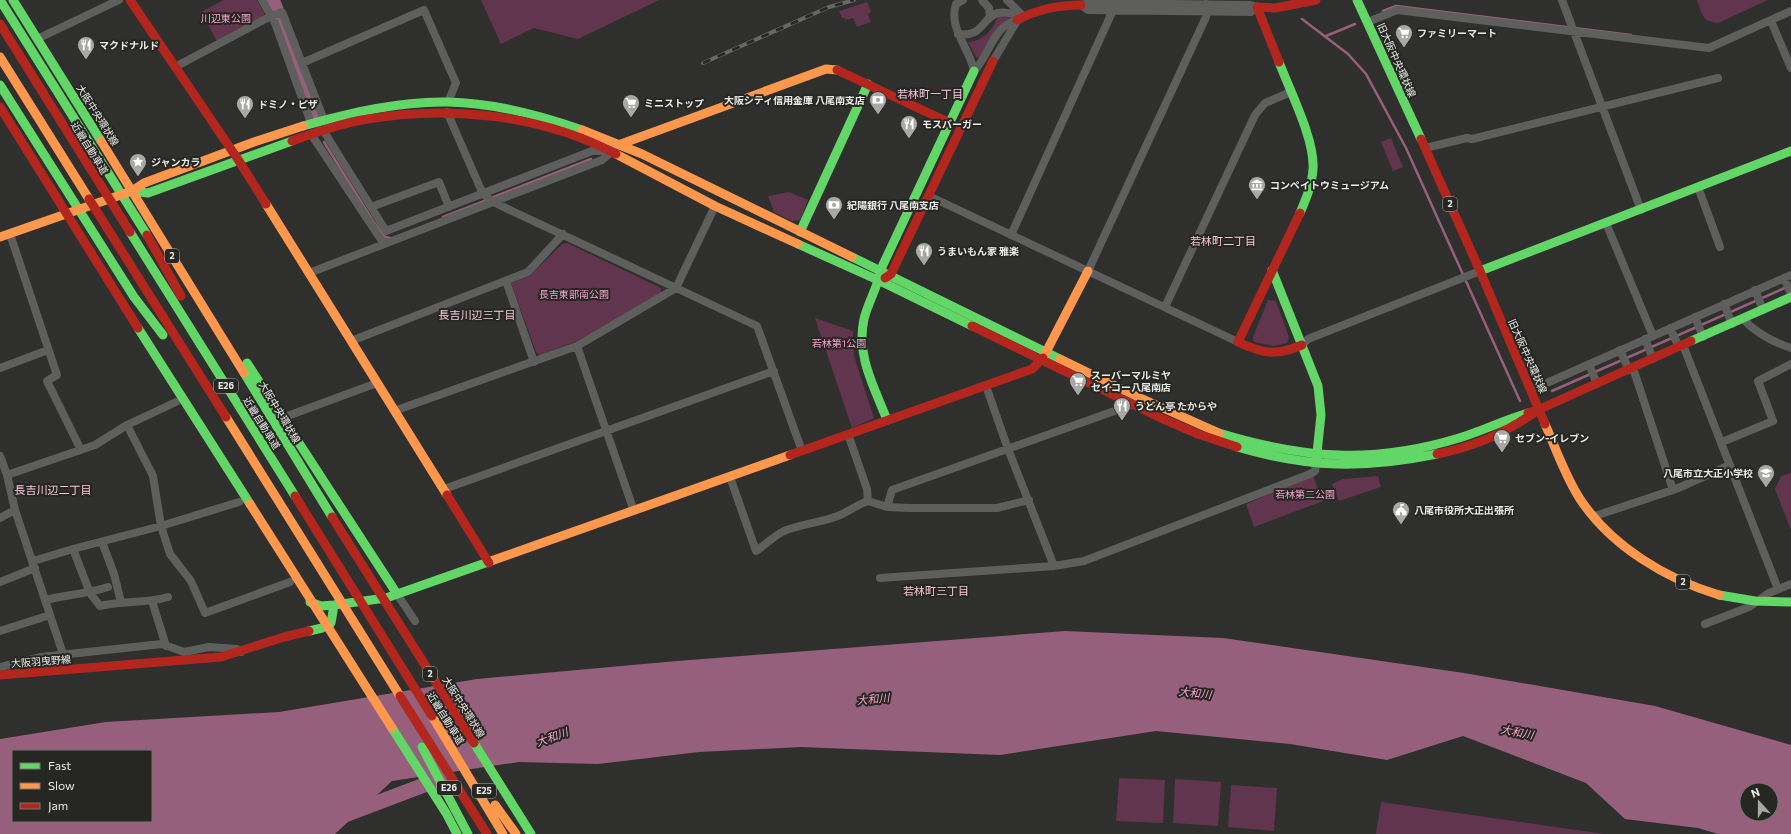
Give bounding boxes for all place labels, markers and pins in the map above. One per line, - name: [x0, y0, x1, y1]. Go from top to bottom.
- supermarket icon: ファミリーマート: [1394, 23, 1414, 48]
- place label: ファミリーマート: [1417, 27, 1497, 39]
- restaurant icon: マクドナルド: [76, 35, 96, 60]
- place label: マクドナルド: [99, 39, 159, 51]
- bank icon: 大阪シティ信用金庫 八尾南支店: [868, 90, 888, 115]
- supermarket icon: ミニストップ: [621, 93, 641, 118]
- restaurant icon: ドミノ・ピザ: [235, 94, 255, 119]
- place label: 大阪シティ信用金庫 八尾南支店: [724, 94, 865, 106]
- place label: ミニストップ: [644, 97, 704, 109]
- place label: ドミノ・ピザ: [258, 98, 318, 110]
- restaurant icon: モスバーガー: [899, 114, 919, 139]
- place label: モスバーガー: [922, 118, 982, 130]
- place icon: ジャンカラ: [128, 152, 148, 177]
- place label: ジャンカラ: [151, 156, 201, 168]
- museum icon: コンペイトウミュージアム: [1247, 175, 1267, 200]
- place label: コンペイトウミュージアム: [1270, 179, 1389, 191]
- bank icon: 紀陽銀行 八尾南支店: [824, 195, 844, 220]
- place label: 紀陽銀行 八尾南支店: [847, 199, 939, 211]
- restaurant icon: うまいもん家 雅楽: [914, 241, 934, 266]
- place label: うまいもん家 雅楽: [937, 245, 1019, 257]
- place label: スーバーマルミヤ セイコー八尾南店: [1091, 369, 1171, 393]
- supermarket icon: スーバーマルミヤ セイコー八尾南店: [1068, 371, 1088, 396]
- restaurant icon: うどん亭 たからや: [1112, 396, 1132, 421]
- place label: うどん亭 たからや: [1135, 400, 1217, 412]
- supermarket icon: セブン-イレブン: [1492, 428, 1512, 453]
- place label: セブン-イレブン: [1515, 432, 1589, 444]
- school or university icon: 八尾市立大正小学校: [1756, 463, 1776, 488]
- place label: 八尾市立大正小学校: [1663, 467, 1753, 479]
- public building icon: 八尾市役所大正出張所: [1391, 500, 1411, 525]
- place label: 八尾市役所大正出張所: [1414, 504, 1514, 516]

